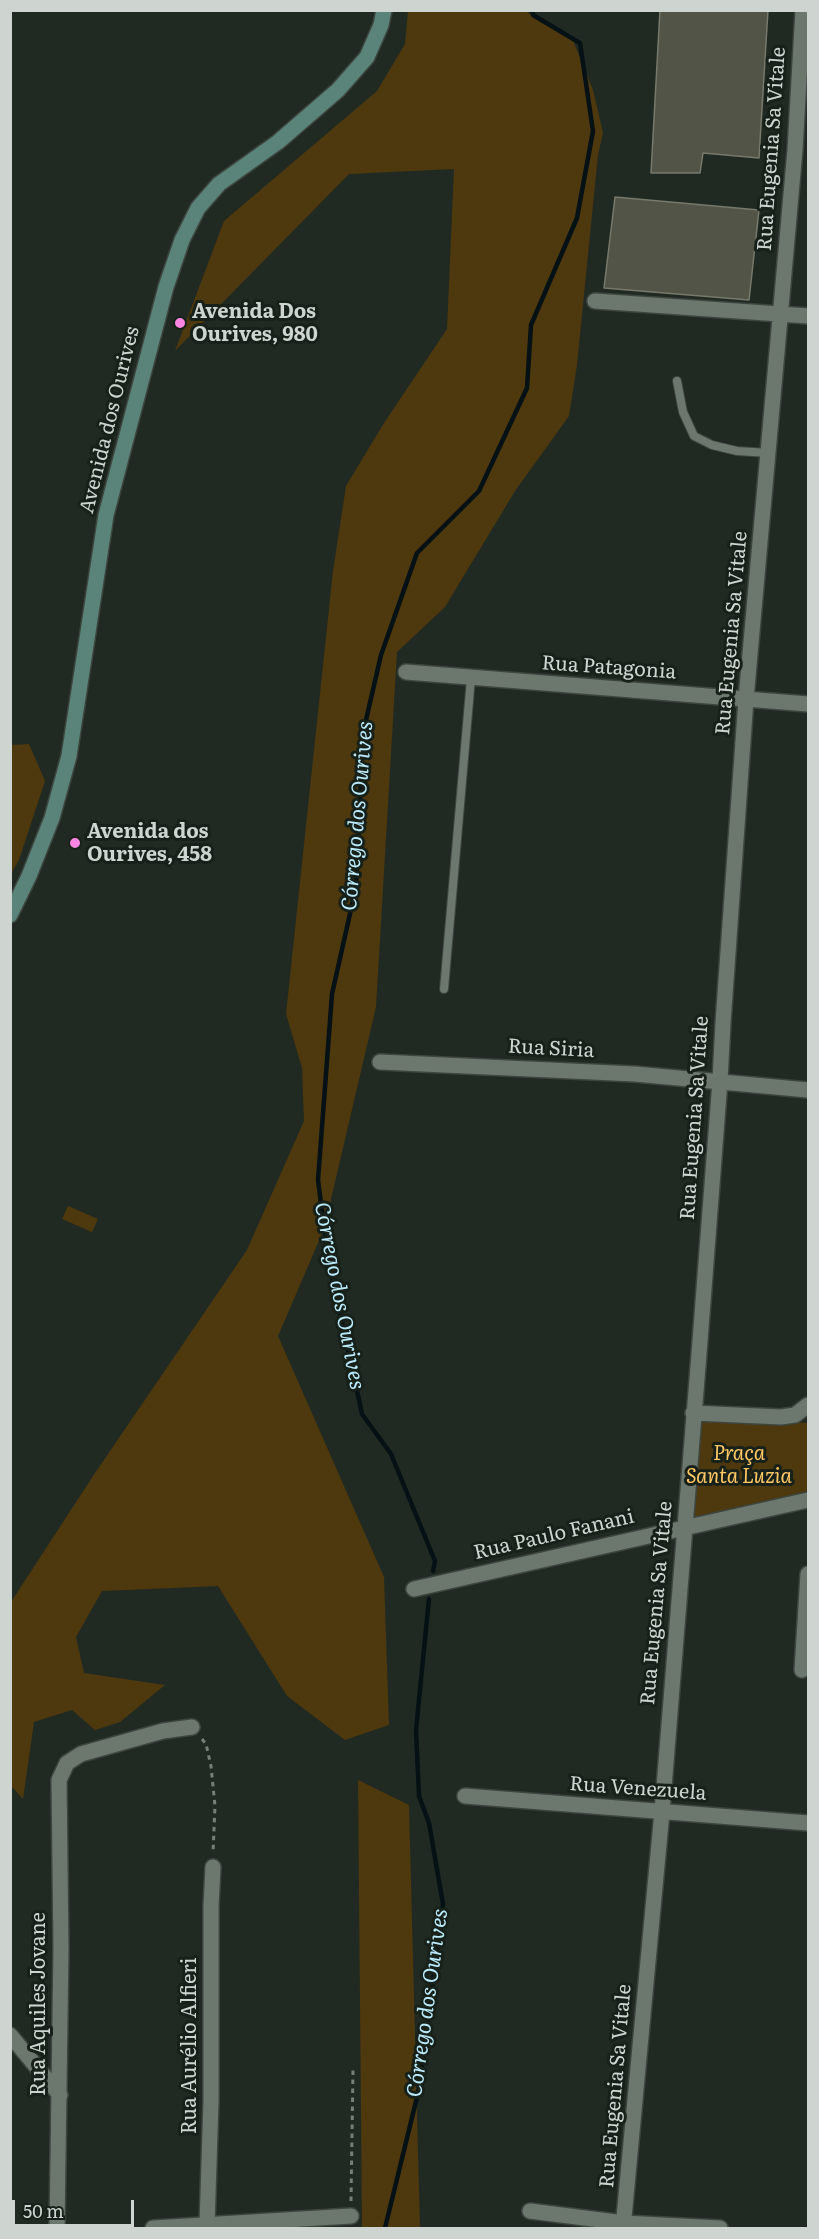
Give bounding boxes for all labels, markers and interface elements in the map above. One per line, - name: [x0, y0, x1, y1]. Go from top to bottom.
- street label: Rua Eugenia Sa Vitale: [753, 46, 791, 252]
- place label: Avenida Dos Ourives, 980: [192, 300, 318, 347]
- marker: Avenida Dos Ourives, 980: [173, 316, 187, 330]
- street label: Avenida dos Ourives: [75, 324, 145, 516]
- street label: Rua Eugenia Sa Vitale: [711, 530, 753, 736]
- street label: Rua Patagonia: [541, 651, 677, 685]
- water label: Córrego dos Ourives: [337, 720, 379, 912]
- place label: Avenida dos Ourives, 458: [87, 820, 212, 867]
- marker: Avenida dos Ourives, 458: [68, 836, 82, 850]
- street label: Rua Eugenia Sa Vitale: [676, 1015, 714, 1221]
- street label: Rua Siria: [507, 1035, 595, 1063]
- water label: Córrego dos Ourives: [308, 1200, 370, 1392]
- park label: Praça Santa Luzia: [686, 1442, 792, 1489]
- street label: Rua Eugenia Sa Vitale: [636, 1500, 678, 1706]
- street label: Rua Paulo Fanani: [471, 1505, 637, 1565]
- street label: Rua Venezuela: [569, 1772, 707, 1806]
- water label: Córrego dos Ourives: [402, 1907, 454, 2099]
- street label: Rua Aquiles Jovane: [27, 1912, 51, 2096]
- street label: Rua Aurélio Alfieri: [178, 1958, 202, 2134]
- street label: Rua Eugenia Sa Vitale: [595, 1983, 637, 2189]
- scale bar: [15, 2188, 136, 2226]
- text: 50 m: [23, 2197, 64, 2224]

